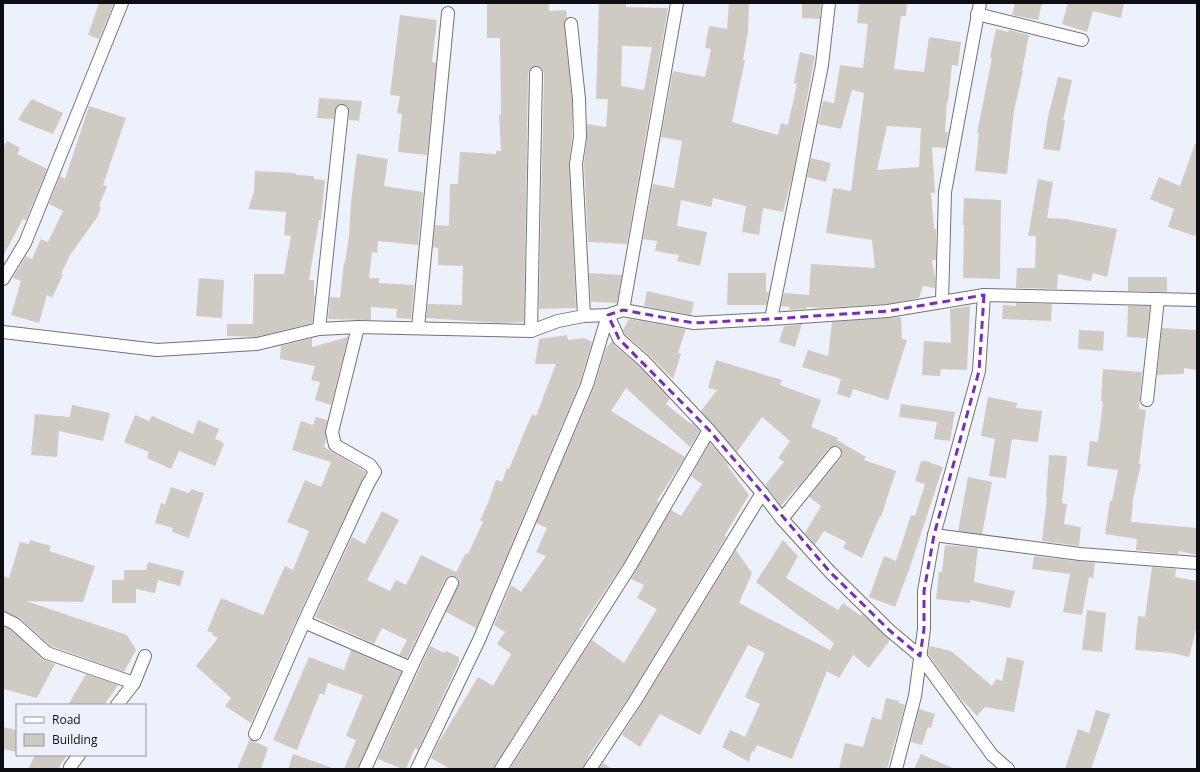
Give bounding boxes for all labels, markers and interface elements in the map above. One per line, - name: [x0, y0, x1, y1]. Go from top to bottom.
- legend: [16, 704, 146, 756]
- text: Road: [52, 711, 81, 728]
- text: Building: [52, 731, 98, 748]

